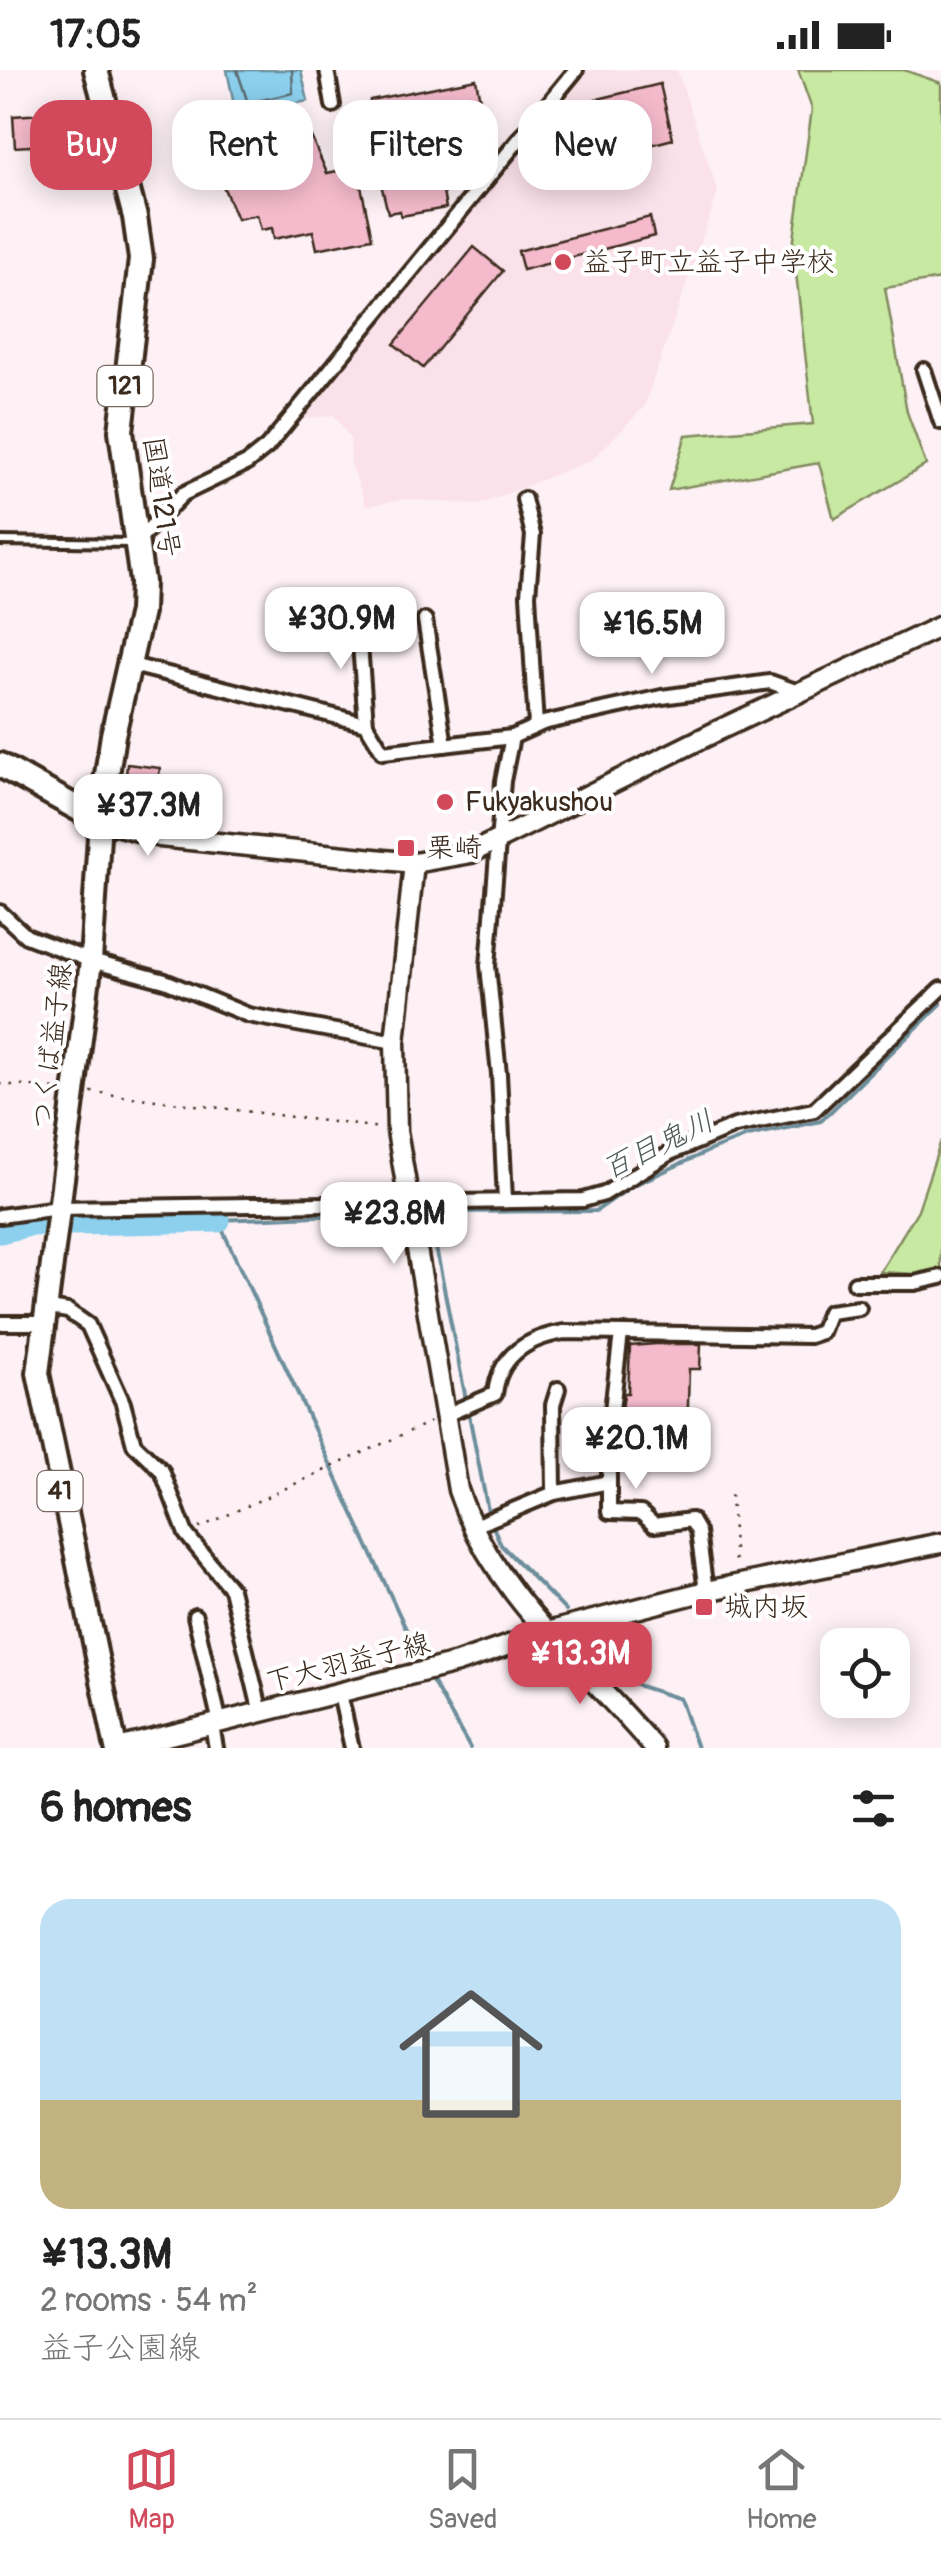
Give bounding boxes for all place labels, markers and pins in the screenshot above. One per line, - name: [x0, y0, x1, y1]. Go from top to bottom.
- place label: 益子町立益子中学校: [583, 245, 835, 280]
- marker: 益子町立益子中学校: [552, 251, 574, 273]
- pin: ¥30.9M: [260, 587, 422, 672]
- pin: ¥16.5M: [571, 592, 733, 677]
- pin: ¥37.3M: [67, 774, 229, 859]
- place label: Fukyakushou: [465, 785, 613, 820]
- marker: Fukyakushou: [434, 791, 456, 813]
- place label: 栗崎: [426, 831, 482, 866]
- marker: 栗崎: [395, 837, 417, 859]
- pin: ¥23.8M: [313, 1182, 475, 1267]
- pin: ¥20.1M: [555, 1407, 717, 1492]
- place label: 城内坂: [724, 1590, 808, 1625]
- marker: 城内坂: [693, 1596, 715, 1618]
- pin: ¥13.3M: [499, 1622, 661, 1707]

